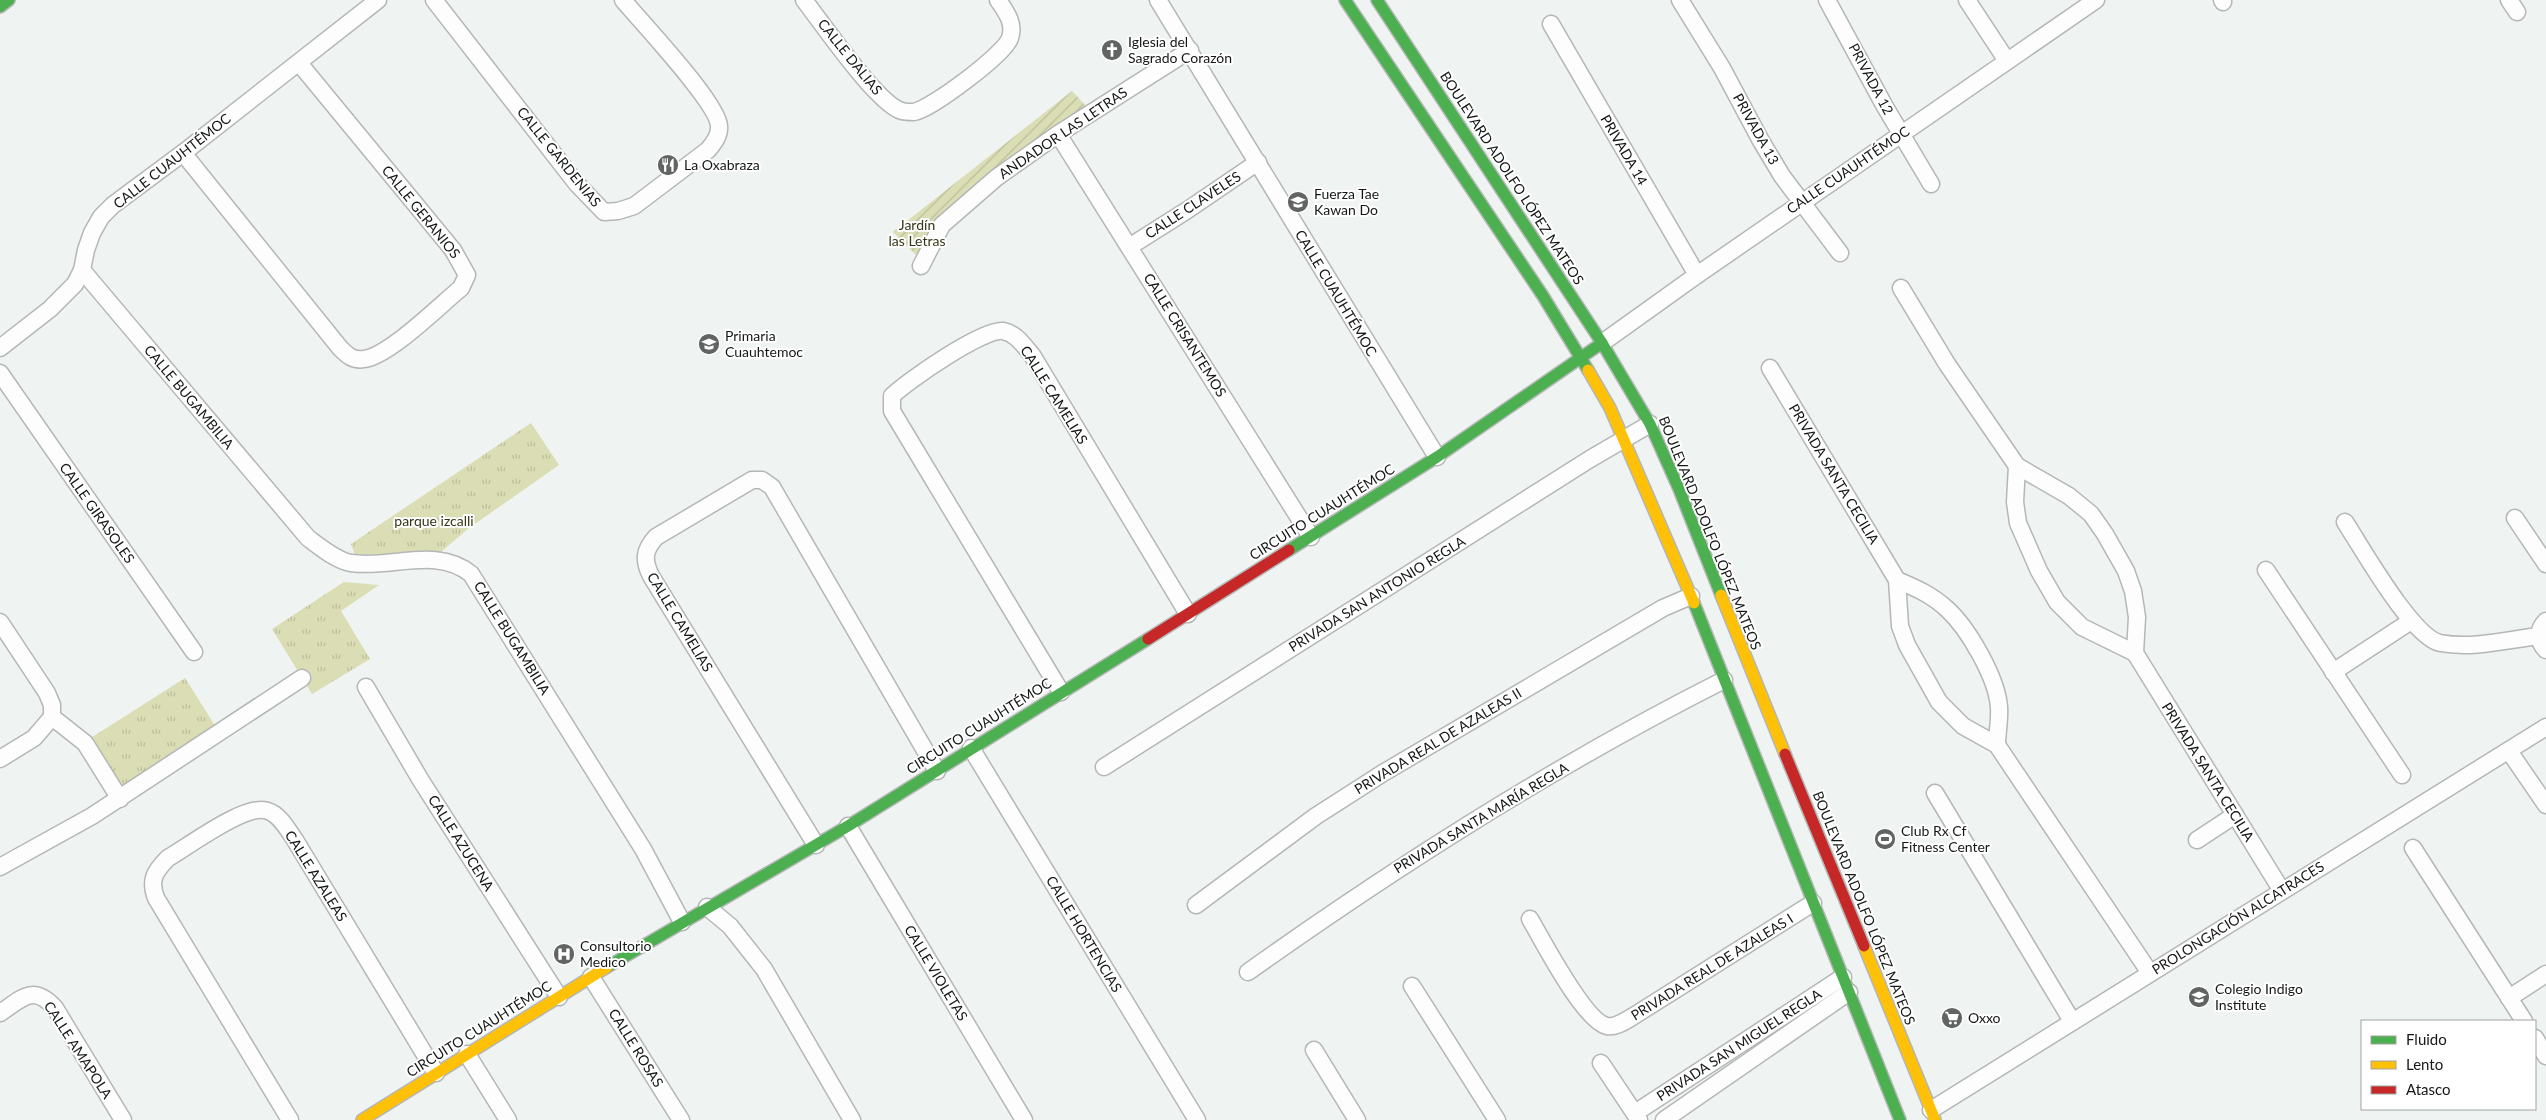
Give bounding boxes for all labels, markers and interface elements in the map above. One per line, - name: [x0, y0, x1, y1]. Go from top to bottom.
- street label: CALLE DALIAS: [815, 15, 886, 98]
- place label: Iglesia del Sagrado Corazón: [1128, 33, 1232, 66]
- church icon: Iglesia del Sagrado Corazón: [1100, 38, 1124, 62]
- street label: PRIVADA 12: [1846, 40, 1897, 117]
- street label: BOULEVARD ADOLFO LÓPEZ MATEOS: [1437, 68, 1588, 287]
- street label: ANDADOR LAS LETRAS: [995, 83, 1130, 182]
- street label: PRIVADA 13: [1730, 90, 1783, 167]
- street label: CALLE GARDENIAS: [514, 103, 605, 210]
- street label: CALLE CUAUHTÉMOC: [110, 109, 234, 212]
- street label: PRIVADA 14: [1597, 112, 1651, 188]
- street label: CALLE CUAUHTÉMOC: [1783, 122, 1913, 217]
- restaurant icon: La Oxabraza: [656, 153, 680, 177]
- place label: La Oxabraza: [684, 156, 760, 173]
- street label: CALLE GERANIOS: [379, 162, 464, 262]
- street label: CALLE CLAVELES: [1142, 167, 1244, 242]
- place label: Fuerza Tae Kawan Do: [1314, 185, 1379, 218]
- school or university icon: Fuerza Tae Kawan Do: [1286, 190, 1310, 214]
- park label: Jardín las Letras: [889, 216, 945, 249]
- street label: CALLE CUAUHTÉMOC: [1292, 226, 1381, 360]
- street label: CALLE CRISANTEMOS: [1140, 270, 1230, 400]
- place label: Primaria Cuauhtemoc: [725, 327, 803, 360]
- school or university icon: Primaria Cuauhtemoc: [697, 332, 721, 356]
- street label: CALLE BUGAMBILIA: [141, 341, 238, 452]
- street label: CALLE CAMELIAS: [1017, 342, 1092, 447]
- street label: PRIVADA SANTA CECILIA: [1786, 400, 1883, 547]
- street label: BOULEVARD ADOLFO LÓPEZ MATEOS: [1656, 413, 1765, 652]
- street label: CALLE GIRASOLES: [56, 459, 138, 566]
- street label: CIRCUITO CUAUHTÉMOC: [1246, 460, 1398, 563]
- park label: parque izcalli: [394, 512, 474, 529]
- street label: PRIVADA SAN ANTONIO REGLA: [1285, 532, 1469, 655]
- street label: CALLE CAMELIAS: [644, 569, 717, 675]
- street label: CALLE BUGAMBILIA: [471, 578, 554, 698]
- street label: CIRCUITO CUAUHTÉMOC: [903, 674, 1055, 777]
- street label: PRIVADA REAL DE AZALEAS II: [1351, 684, 1524, 797]
- street label: PRIVADA SANTA CECILIA: [2159, 699, 2259, 845]
- street label: PRIVADA SANTA MARÍA REGLA: [1390, 758, 1572, 877]
- street label: BOULEVARD ADOLFO LÓPEZ MATEOS: [1810, 788, 1919, 1027]
- street label: CALLE AZUCENA: [425, 791, 498, 894]
- place label: Club Rx Cf Fitness Center: [1901, 822, 1990, 855]
- street label: CALLE AZALEAS: [282, 827, 351, 924]
- sports icon: Club Rx Cf Fitness Center: [1873, 827, 1897, 851]
- street label: PROLONGACIÓN ALCATRACES: [2148, 857, 2327, 978]
- street label: CALLE HORTENCIAS: [1043, 873, 1126, 995]
- street label: PRIVADA REAL DE AZALEAS I: [1627, 910, 1796, 1024]
- street label: CALLE VIOLETAS: [901, 922, 972, 1024]
- place label: Consultorio Medico: [580, 937, 652, 970]
- hospital icon: Consultorio Medico: [552, 942, 576, 966]
- street label: CIRCUITO CUAUHTÉMOC: [403, 977, 555, 1080]
- place label: Colegio Indigo Institute: [2215, 980, 2303, 1013]
- street label: PRIVADA SAN MIGUEL REGLA: [1653, 985, 1825, 1104]
- school or university icon: Colegio Indigo Institute: [2187, 985, 2211, 1009]
- street label: CALLE AMAPOLA: [41, 998, 117, 1102]
- street label: CALLE ROSAS: [606, 1005, 667, 1090]
- supermarket icon: Oxxo: [1940, 1006, 1964, 1030]
- place label: Oxxo: [1968, 1009, 2001, 1026]
- legend: [2361, 1020, 2536, 1110]
- text: Fluido: [2406, 1030, 2447, 1048]
- text: Lento: [2406, 1055, 2443, 1073]
- text: Atasco: [2406, 1080, 2451, 1098]

